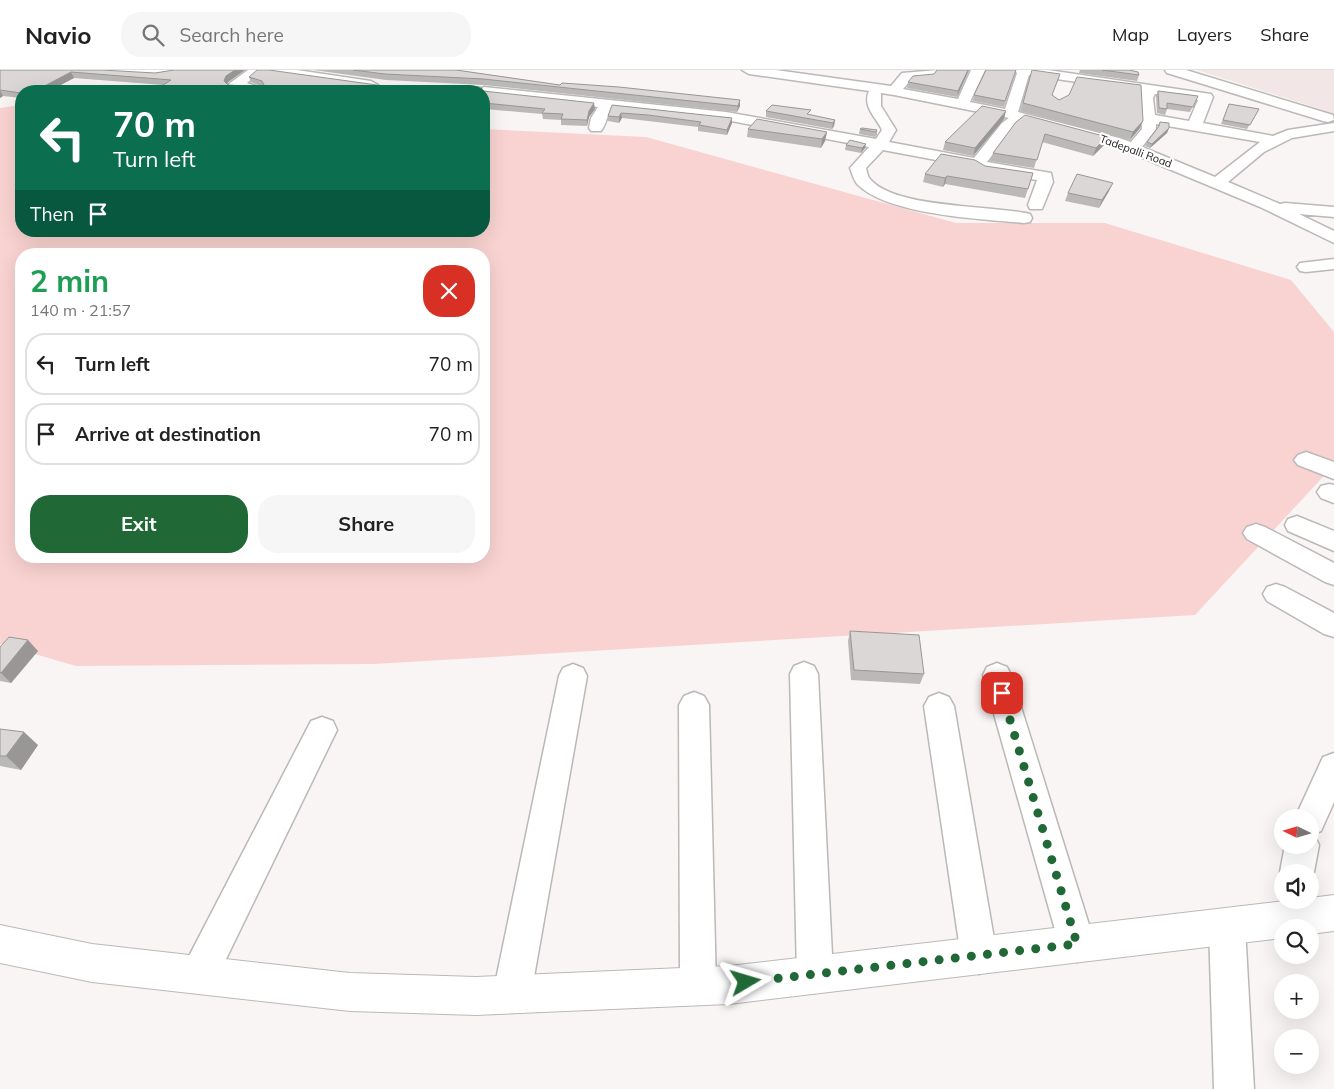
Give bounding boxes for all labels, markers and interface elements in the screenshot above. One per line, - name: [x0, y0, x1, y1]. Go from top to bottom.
- search box: [121, 12, 471, 57]
- text: Navio: [25, 20, 91, 50]
- icon: search: [139, 21, 167, 49]
- text: Search here: [179, 23, 284, 47]
- text: Map: [1112, 23, 1149, 46]
- text: Layers: [1177, 23, 1232, 46]
- text: Share: [1260, 23, 1309, 46]
- text: 70 m: [113, 102, 196, 146]
- icon: left: [30, 105, 95, 170]
- street label: Tadepalli Road: [1098, 131, 1174, 171]
- text: Turn left: [113, 145, 196, 173]
- icon: arrive: [84, 200, 112, 228]
- text: Then: [30, 202, 74, 226]
- text: 2 min: [30, 262, 109, 300]
- button: close: [423, 265, 475, 317]
- text: 140 m · 21:57: [30, 300, 131, 320]
- icon: left: [32, 350, 60, 378]
- text: Turn left: [75, 352, 150, 376]
- text: 70 m: [429, 352, 473, 376]
- icon: arrive: [32, 420, 60, 448]
- text: Arrive at destination: [75, 422, 261, 446]
- text: 70 m: [429, 422, 473, 446]
- button: Exit: [30, 495, 248, 553]
- button: Share: [258, 495, 475, 553]
- pin: [981, 672, 1023, 714]
- icon: arrive: [988, 679, 1016, 707]
- north arrow: [1274, 809, 1319, 854]
- map controls: [1274, 809, 1319, 1074]
- button: sound: [1274, 864, 1319, 909]
- button: search: [1274, 919, 1319, 964]
- position arrow: [719, 955, 771, 1007]
- button: +: [1274, 974, 1319, 1019]
- button: −: [1274, 1029, 1319, 1074]

